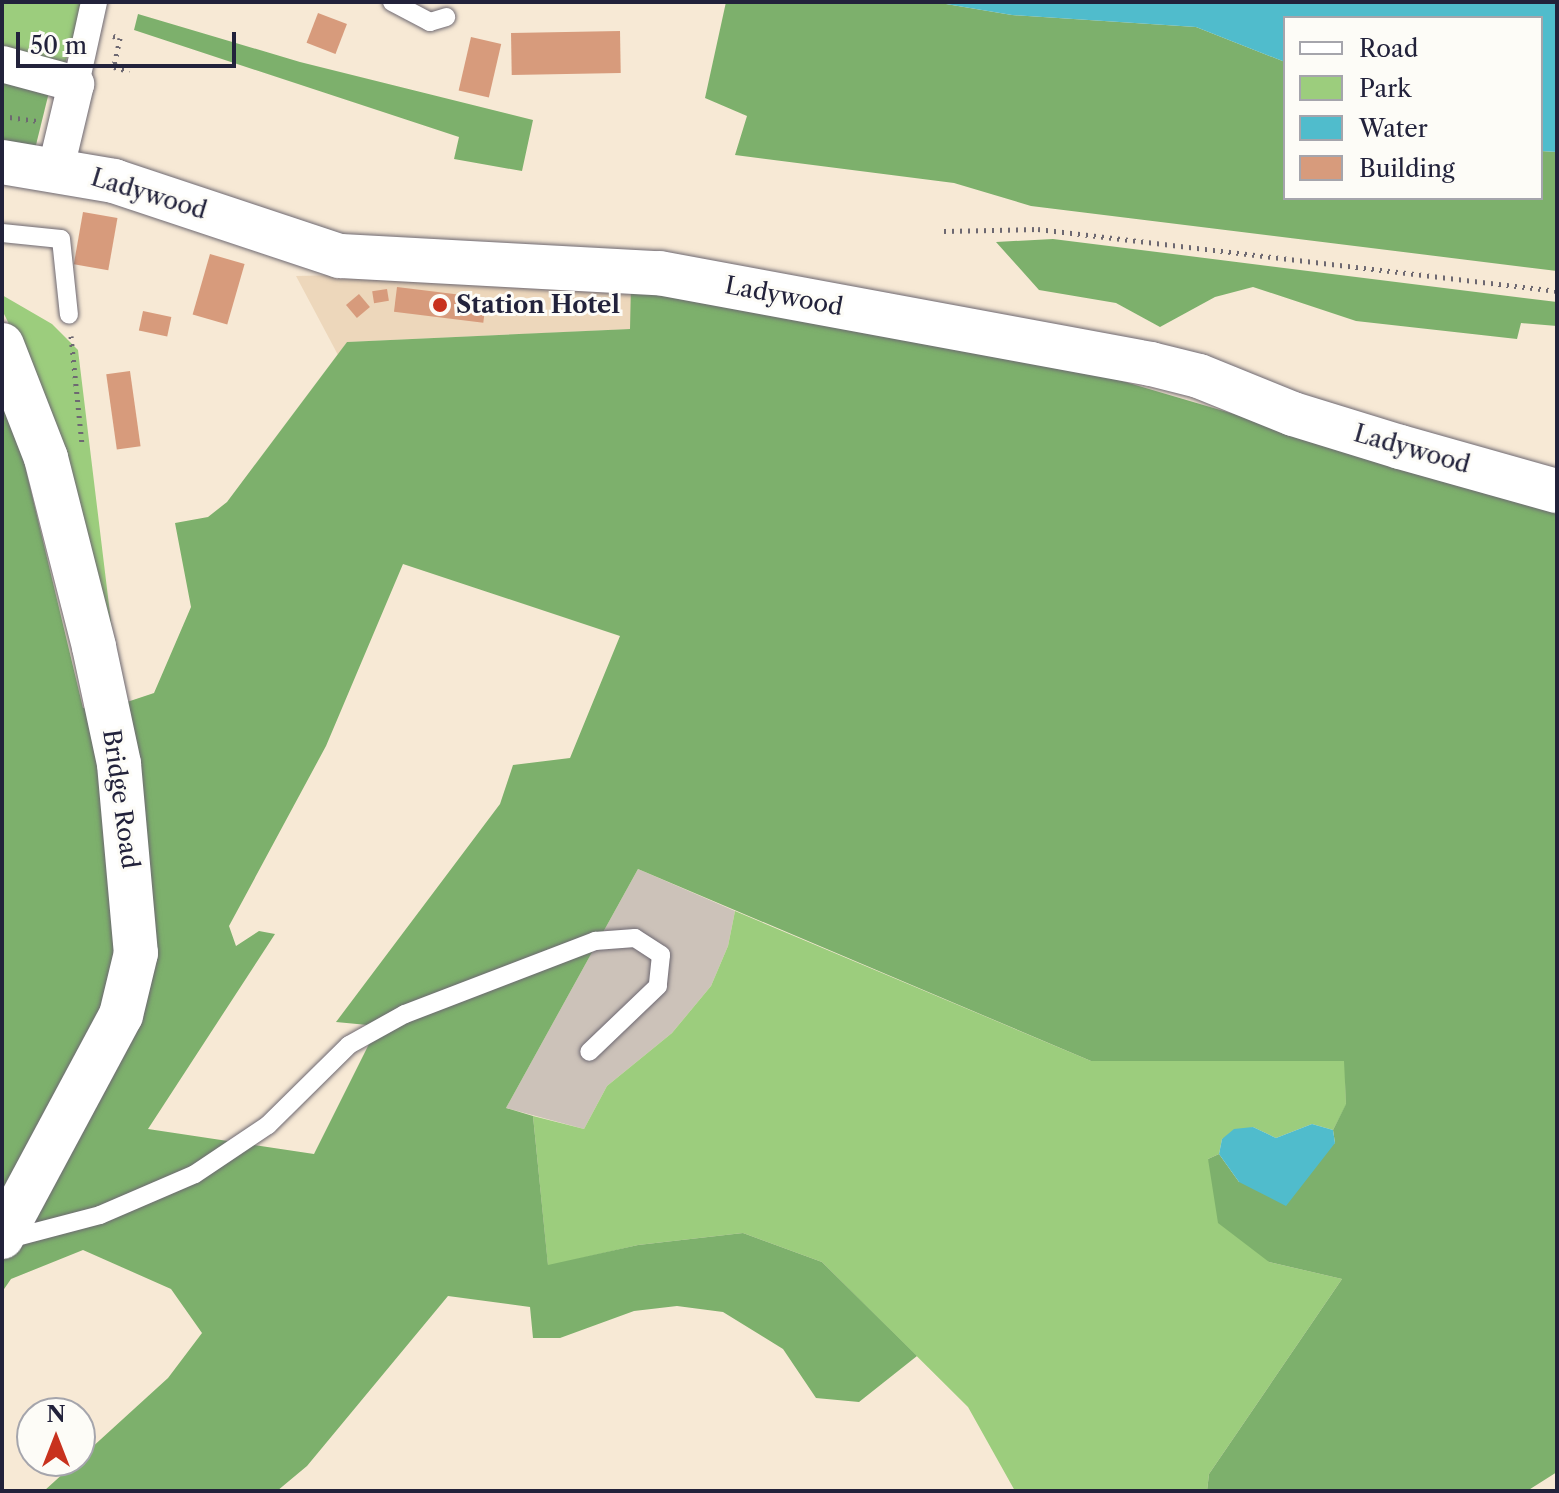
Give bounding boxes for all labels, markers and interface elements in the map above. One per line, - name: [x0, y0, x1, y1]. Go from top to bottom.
- scale bar: [20, 16, 240, 66]
- legend: [1283, 16, 1543, 200]
- text: 50 m: [30, 31, 87, 60]
- text: Road: [1359, 34, 1418, 63]
- text: Park: [1359, 74, 1411, 103]
- text: Water: [1359, 114, 1428, 143]
- text: Building: [1359, 154, 1455, 183]
- street label: Ladywood: [88, 163, 210, 225]
- street label: Ladywood: [723, 270, 845, 322]
- place label: Station Hotel: [456, 291, 620, 319]
- marker: Station Hotel: [431, 296, 449, 314]
- street label: Ladywood: [1351, 419, 1473, 479]
- street label: Bridge Road: [97, 727, 145, 871]
- north arrow: [16, 1397, 96, 1477]
- text: N: [46, 1401, 66, 1428]

